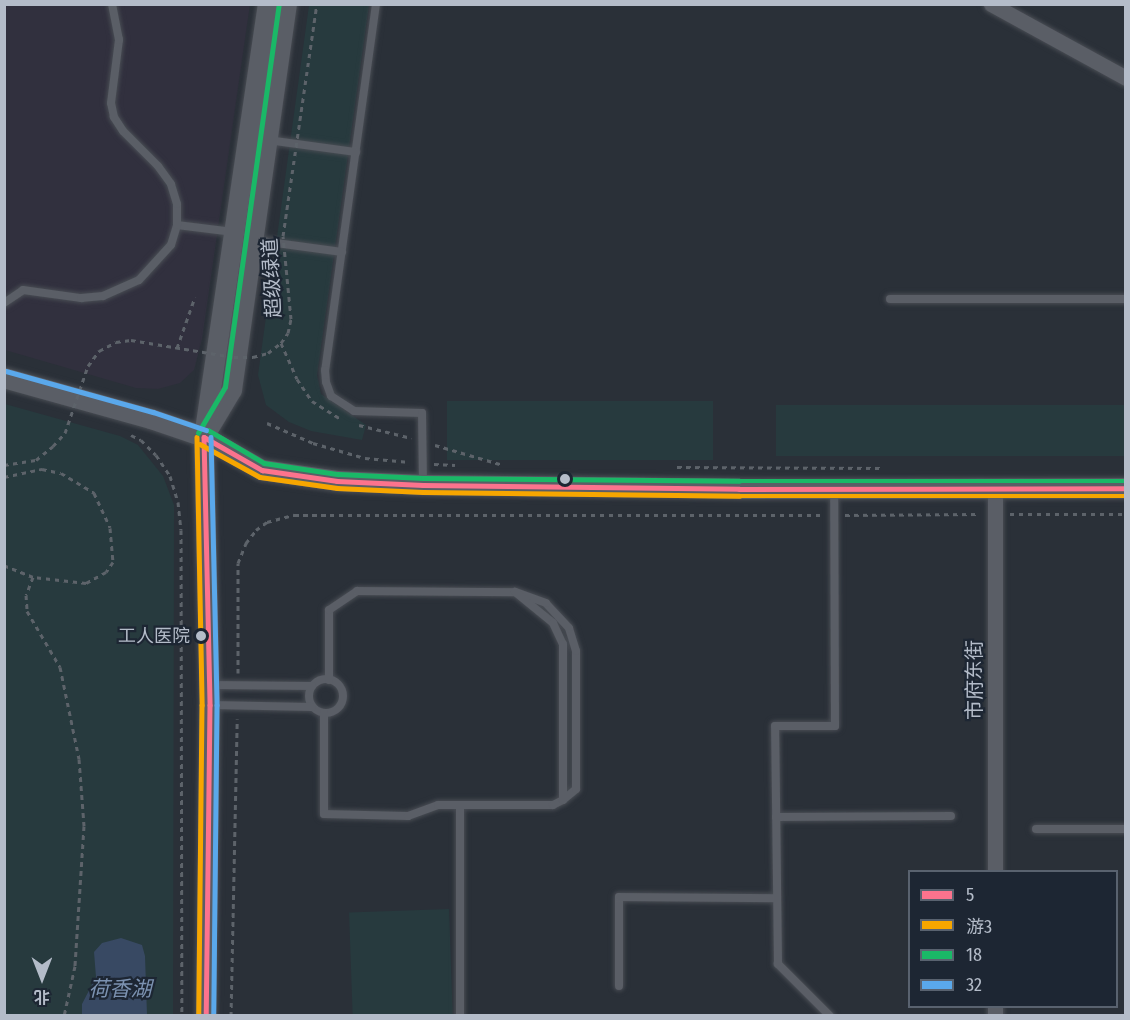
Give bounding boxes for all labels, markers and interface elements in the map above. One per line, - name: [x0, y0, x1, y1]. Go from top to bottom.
- street label: 超级绿道: [258, 237, 286, 319]
- unlabelled marker: [559, 473, 571, 485]
- place label: 工人医院: [118, 625, 190, 647]
- marker: 工人医院: [195, 630, 207, 642]
- street label: 市府东街: [962, 640, 986, 720]
- legend: [908, 870, 1118, 1008]
- text: 5: [966, 884, 974, 906]
- text: 游3: [966, 916, 992, 938]
- text: 18: [966, 944, 982, 966]
- north arrow: [12, 948, 72, 1008]
- text: 32: [966, 974, 982, 996]
- water label: 荷香湖: [89, 976, 151, 1002]
- text: 北: [34, 987, 50, 1006]

